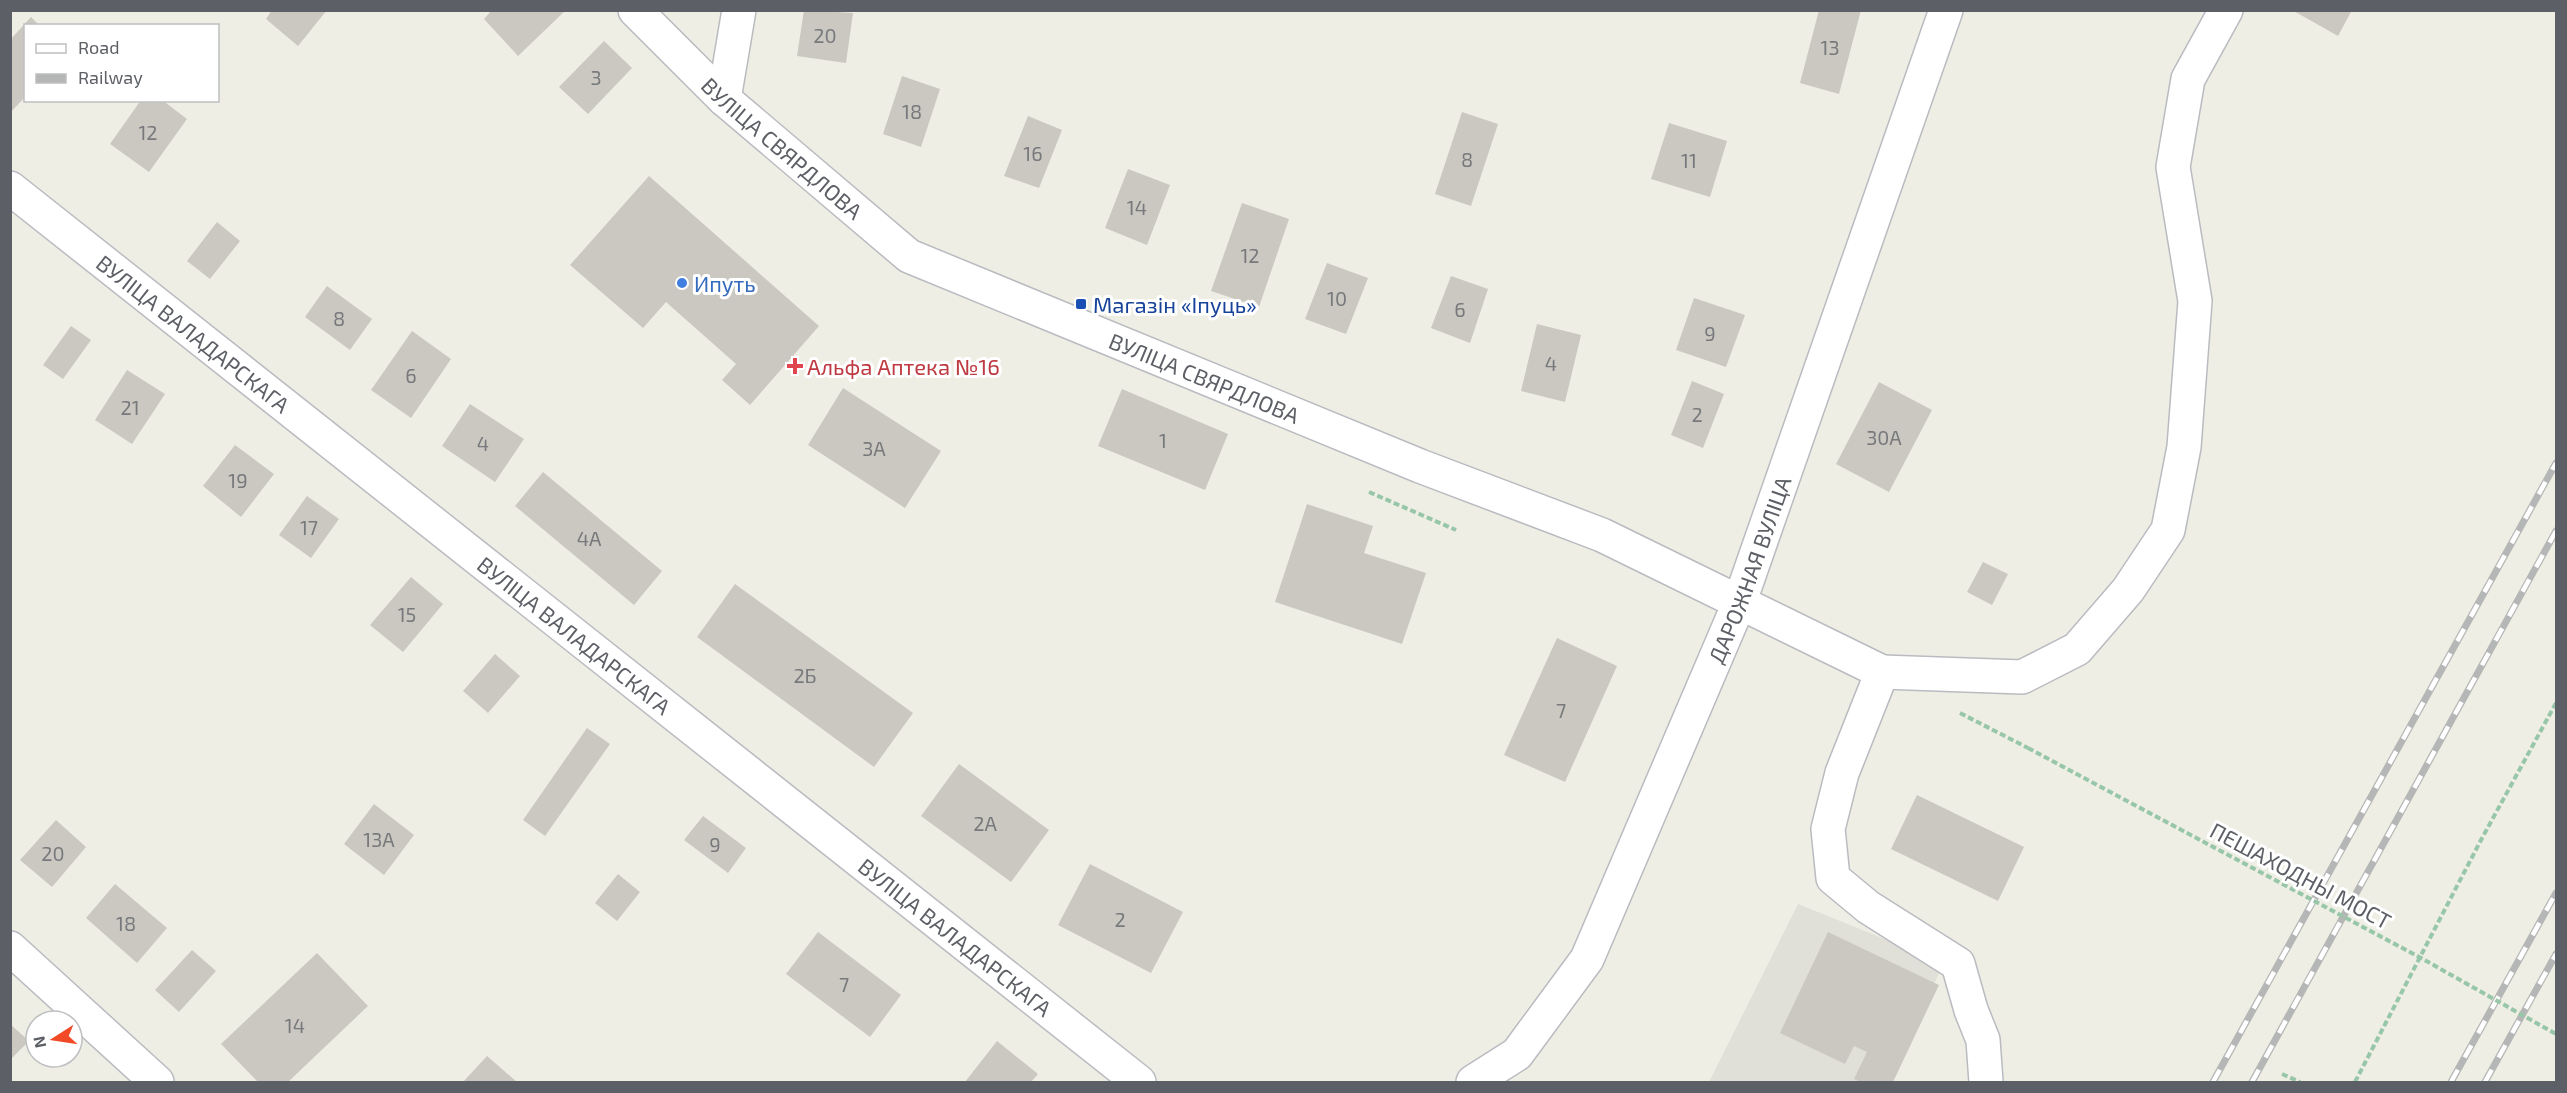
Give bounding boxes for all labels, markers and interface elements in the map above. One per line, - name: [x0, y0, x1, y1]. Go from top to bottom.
- house number: 20: [813, 23, 837, 47]
- legend: [24, 24, 219, 102]
- house number: 13: [1820, 35, 1840, 59]
- text: Road: [78, 36, 119, 58]
- house number: 3: [590, 65, 602, 89]
- text: Railway: [78, 66, 143, 88]
- street label: ВУЛІЦА СВЯРДЛОВА: [697, 72, 868, 224]
- house number: 18: [902, 99, 922, 123]
- house number: 12: [138, 120, 158, 144]
- house number: 16: [1023, 141, 1043, 165]
- house number: 8: [1461, 147, 1473, 171]
- house number: 11: [1681, 148, 1697, 172]
- house number: 14: [1127, 195, 1147, 219]
- house number: 12: [1240, 243, 1260, 267]
- street label: ВУЛІЦА ВАЛАДАРСКАГА: [92, 249, 295, 418]
- place label: Ипуть: [694, 270, 756, 297]
- marker: Ипуть: [675, 276, 689, 290]
- house number: 10: [1327, 286, 1347, 310]
- place label: Магазін «Іпуць»: [1093, 291, 1257, 318]
- marker: Магазін «Іпуць»: [1074, 297, 1088, 311]
- house number: 6: [1454, 297, 1466, 321]
- house number: 8: [333, 306, 345, 330]
- house number: 9: [1704, 321, 1716, 345]
- street label: ВУЛІЦА СВЯРДЛОВА: [1106, 327, 1304, 428]
- house number: 4: [1545, 351, 1557, 375]
- place label: Альфа Аптека №16: [807, 353, 1000, 379]
- marker: Альфа Аптека №16: [788, 359, 802, 373]
- house number: 6: [405, 363, 417, 387]
- house number: 21: [120, 395, 140, 419]
- house number: 2: [1691, 402, 1703, 426]
- house number: 30А: [1866, 425, 1902, 449]
- house number: 1: [1159, 428, 1167, 452]
- house number: 4: [477, 431, 489, 455]
- house number: 3А: [862, 436, 886, 460]
- house number: 19: [228, 468, 248, 492]
- street label: ДАРОЖНАЯ ВУЛІЦА: [1702, 473, 1796, 667]
- house number: 17: [300, 515, 318, 539]
- house number: 4А: [577, 526, 602, 550]
- street label: ВУЛІЦА ВАЛАДАРСКАГА: [473, 551, 676, 720]
- house number: 15: [398, 602, 416, 626]
- house number: 2Б: [793, 663, 817, 687]
- house number: 7: [1556, 698, 1566, 722]
- house number: 2А: [973, 811, 997, 835]
- street label: ПЕШАХОДНЫ МОСТ: [2206, 816, 2396, 934]
- house number: 13А: [363, 827, 395, 851]
- house number: 9: [709, 832, 721, 856]
- house number: 20: [41, 841, 65, 865]
- street label: ВУЛІЦА ВАЛАДАРСКАГА: [854, 852, 1057, 1021]
- house number: 2: [1114, 907, 1126, 931]
- house number: 18: [116, 911, 136, 935]
- house number: 7: [839, 972, 849, 996]
- north arrow: [24, 1009, 84, 1069]
- house number: 14: [285, 1013, 305, 1037]
- text: N: [28, 1035, 49, 1050]

